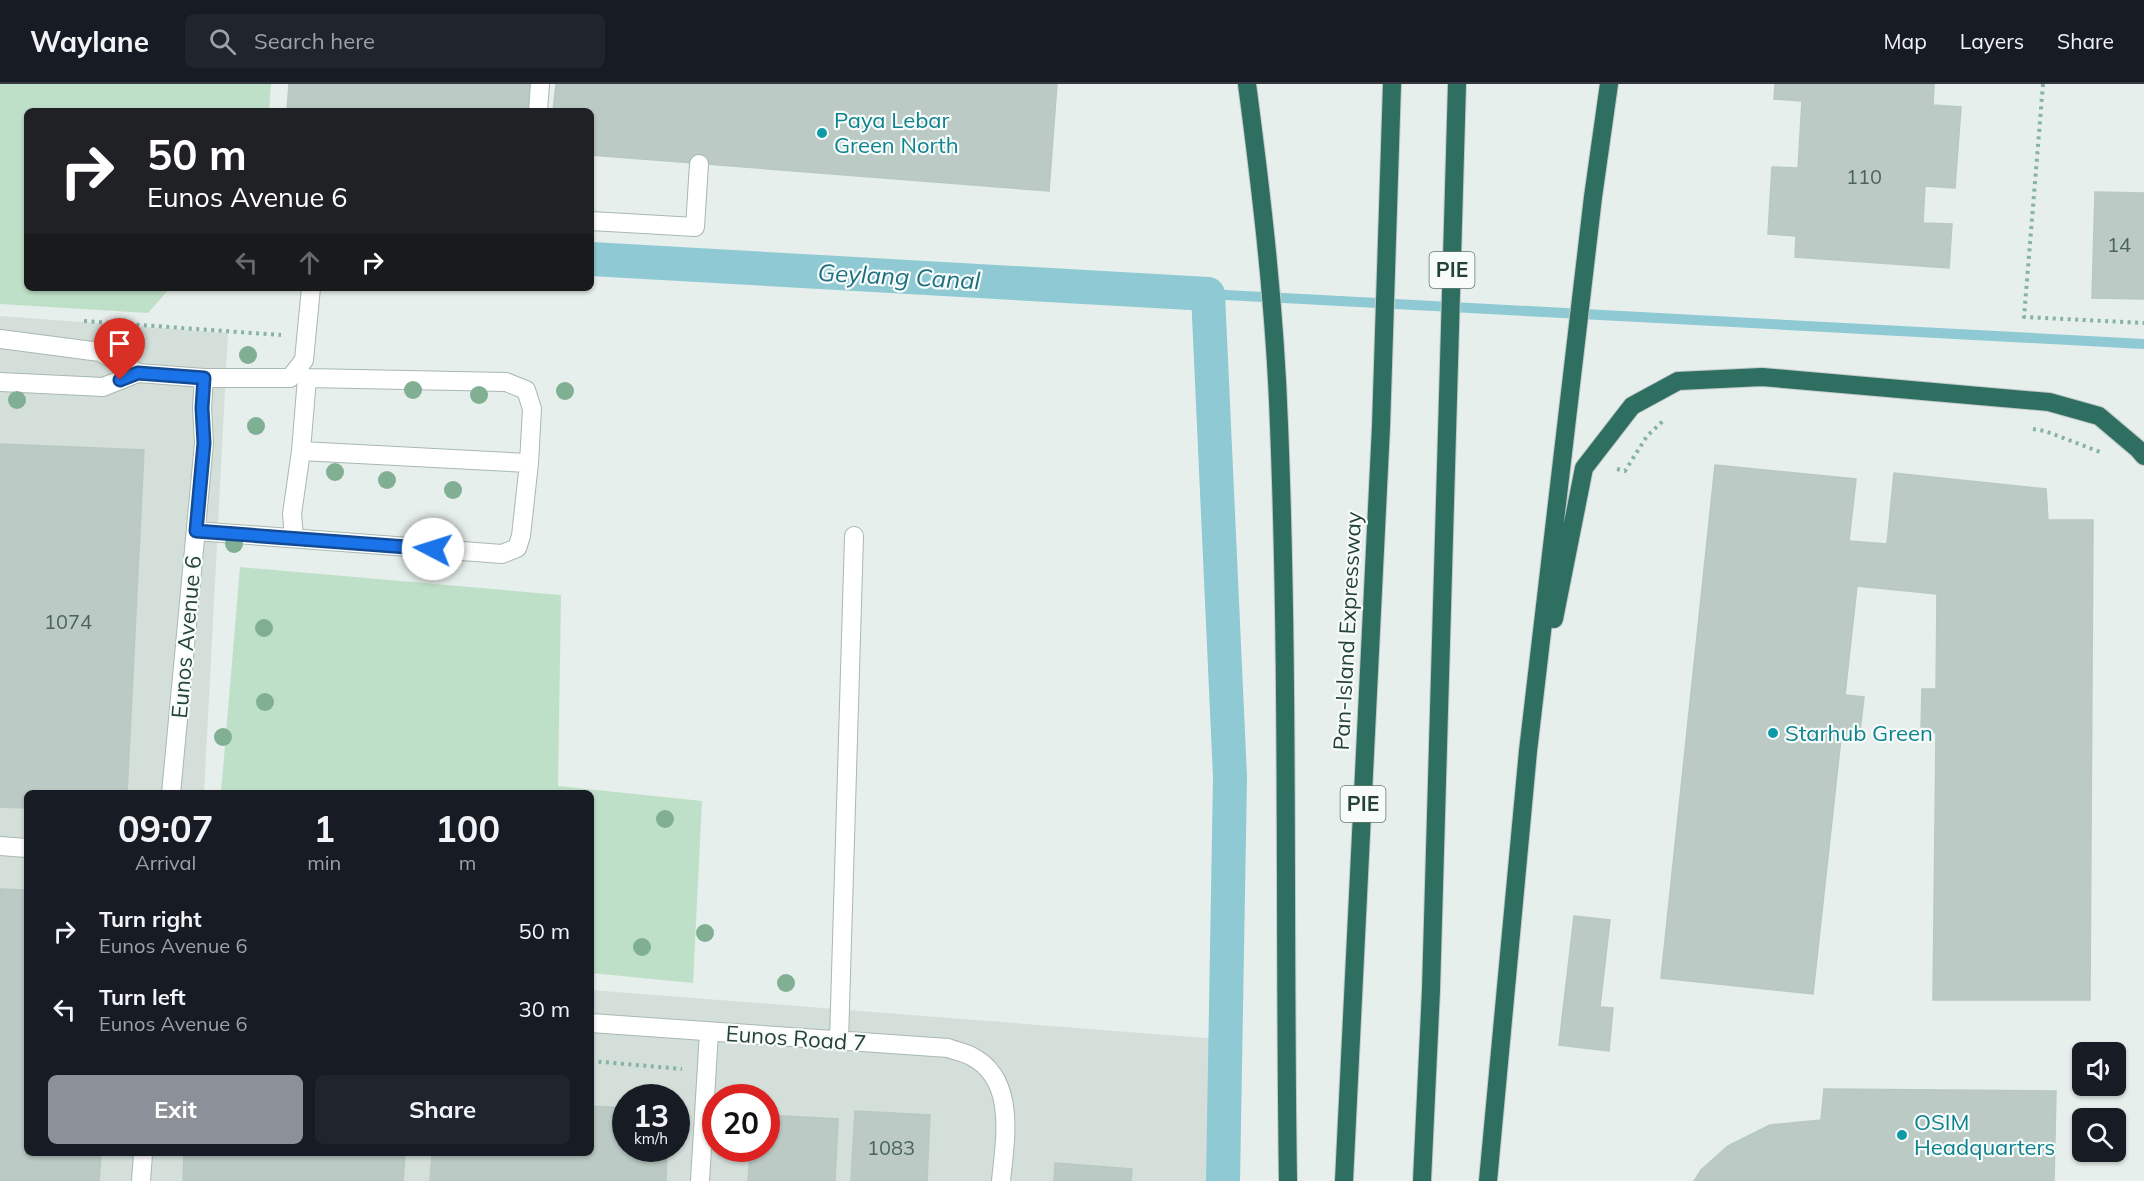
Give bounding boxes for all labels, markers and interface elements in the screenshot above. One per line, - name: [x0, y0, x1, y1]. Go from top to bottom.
- search box: [185, 14, 605, 68]
- text: Waylane: [30, 24, 149, 59]
- icon: search: [206, 25, 239, 58]
- text: Search here: [254, 27, 375, 55]
- text: Map: [1884, 28, 1927, 54]
- text: Layers: [1960, 28, 2024, 54]
- text: Share: [2057, 28, 2114, 54]
- place label: Paya Lebar Green North: [834, 106, 959, 159]
- marker: Paya Lebar Green North: [815, 126, 829, 140]
- text: 50 m: [147, 128, 247, 181]
- icon: right: [48, 132, 126, 210]
- house number: 110: [1846, 164, 1882, 189]
- text: Eunos Avenue 6: [147, 180, 347, 214]
- house number: 14: [2107, 232, 2131, 257]
- icon: left: [230, 246, 263, 279]
- icon: ahead: [293, 246, 326, 279]
- icon: right: [356, 246, 389, 279]
- road number: PIE: [1430, 252, 1474, 288]
- water label: Geylang Canal: [817, 257, 981, 295]
- pin: [94, 318, 145, 380]
- icon: arrive: [103, 327, 136, 360]
- street label: Pan-Island Expressway: [1327, 511, 1367, 751]
- position arrow: [401, 517, 465, 581]
- street label: Eunos Avenue 6: [165, 554, 207, 720]
- house number: 1074: [44, 609, 92, 634]
- place label: Starhub Green: [1785, 719, 1933, 747]
- marker: Starhub Green: [1766, 726, 1780, 740]
- road number: PIE: [1340, 786, 1386, 822]
- text: 09:07: [118, 806, 213, 851]
- text: 1: [313, 806, 335, 851]
- text: 100: [435, 806, 500, 851]
- text: Arrival: [135, 850, 196, 875]
- text: min: [307, 850, 341, 875]
- text: m: [459, 850, 476, 875]
- text: Turn right: [99, 905, 202, 933]
- icon: right: [48, 915, 81, 948]
- text: 50 m: [519, 917, 570, 945]
- text: Eunos Avenue 6: [99, 933, 247, 958]
- text: Turn left: [99, 983, 186, 1011]
- icon: left: [48, 993, 81, 1026]
- text: 30 m: [519, 995, 570, 1023]
- text: Eunos Avenue 6: [99, 1011, 247, 1036]
- street label: Eunos Road 7: [725, 1019, 867, 1057]
- map controls: [2072, 1042, 2126, 1162]
- button: sound: [2072, 1042, 2126, 1096]
- button: Exit: [48, 1075, 303, 1144]
- button: Share: [315, 1075, 570, 1144]
- speed limit sign: 20: [702, 1084, 780, 1162]
- text: 13: [633, 1097, 669, 1135]
- place label: OSIM Headquarters: [1914, 1108, 2055, 1161]
- button: search: [2072, 1108, 2126, 1162]
- marker: OSIM Headquarters: [1895, 1128, 1909, 1142]
- text: km/h: [634, 1129, 668, 1148]
- house number: 1083: [867, 1135, 915, 1160]

